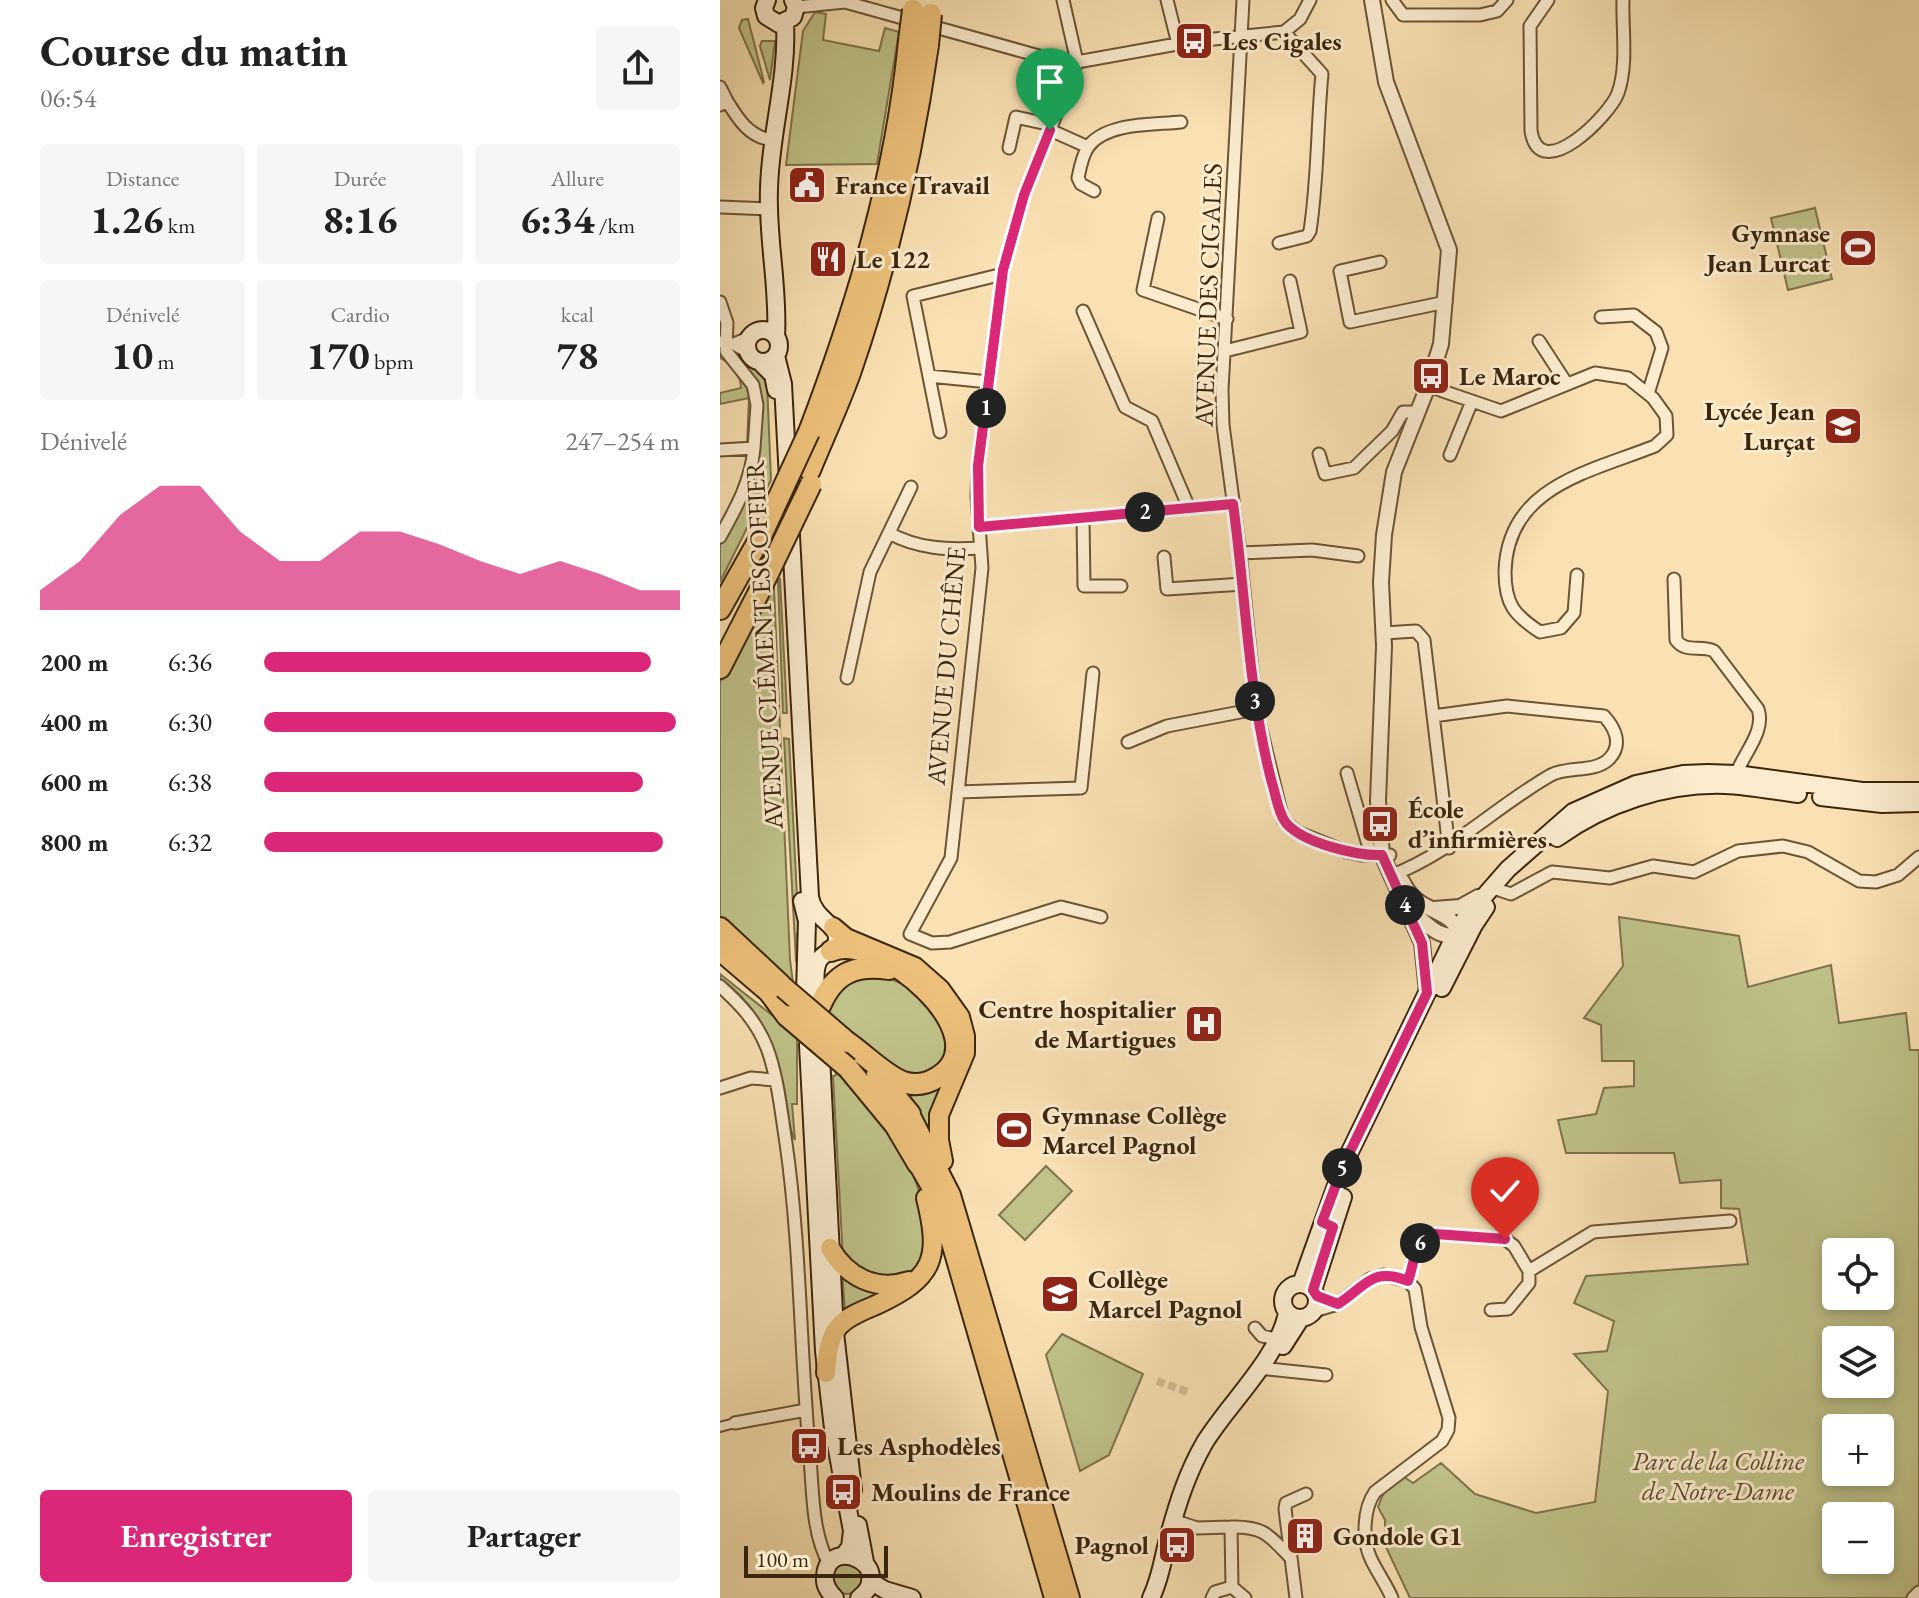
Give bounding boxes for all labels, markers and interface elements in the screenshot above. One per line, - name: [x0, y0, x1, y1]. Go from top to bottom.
- bus stop icon: Les Cigales: [1173, 20, 1215, 62]
- text: Course du matin: [40, 22, 348, 79]
- place label: Les Cigales: [1222, 24, 1342, 58]
- button: share: [596, 26, 680, 110]
- pin: [1016, 48, 1084, 130]
- icon: arrive: [1028, 60, 1072, 104]
- text: 06:54: [40, 81, 96, 115]
- street label: AVENUE DES CIGALES: [1186, 163, 1230, 428]
- text: Distance: [106, 164, 179, 193]
- text: Durée: [334, 164, 386, 193]
- text: Allure: [551, 164, 604, 193]
- public building icon: France Travail: [786, 164, 828, 206]
- place label: France Travail: [835, 168, 990, 202]
- text: 1.26: [90, 193, 163, 245]
- text: 8:16: [323, 193, 397, 245]
- text: 6:34: [520, 193, 594, 245]
- text: km: [163, 211, 195, 240]
- text: /km: [594, 211, 635, 240]
- place label: Gymnase Jean Lurcat: [1703, 216, 1830, 280]
- sports icon: Gymnase Jean Lurcat: [1837, 227, 1879, 269]
- restaurant icon: Le 122: [807, 238, 849, 280]
- place label: Le 122: [856, 242, 930, 276]
- text: Dénivelé: [106, 300, 180, 329]
- text: Cardio: [330, 300, 390, 329]
- text: kcal: [561, 300, 594, 329]
- text: 10: [111, 329, 153, 381]
- text: 170: [306, 329, 370, 381]
- text: 78: [556, 329, 598, 381]
- text: m: [153, 347, 175, 376]
- text: bpm: [370, 347, 414, 376]
- bus stop icon: Le Maroc: [1410, 355, 1452, 397]
- place label: Le Maroc: [1459, 359, 1561, 393]
- pin: 1: [966, 388, 1006, 428]
- text: 1: [980, 393, 992, 422]
- place label: Lycée Jean Lurçat: [1704, 394, 1815, 458]
- school or university icon: Lycée Jean Lurçat: [1822, 405, 1864, 447]
- text: Dénivelé: [40, 424, 127, 458]
- text: 247–254 m: [565, 424, 680, 458]
- street label: AVENUE CLÉMENT ESCOFFIER: [737, 459, 791, 831]
- pin: 2: [1125, 492, 1165, 532]
- text: 2: [1139, 497, 1151, 526]
- street label: AVENUE DU CHÊNE: [919, 545, 973, 788]
- text: 200 m: [40, 645, 108, 679]
- text: 6:36: [168, 645, 212, 679]
- pin: 3: [1235, 681, 1275, 721]
- text: 3: [1249, 686, 1261, 715]
- text: 400 m: [40, 705, 108, 739]
- text: 6:30: [168, 705, 212, 739]
- text: 600 m: [40, 765, 108, 799]
- text: 6:38: [168, 765, 212, 799]
- place label: École d’infirmières: [1408, 792, 1547, 856]
- bus stop icon: École d’infirmières: [1359, 803, 1401, 845]
- text: 800 m: [40, 825, 108, 859]
- text: 6:32: [168, 825, 212, 859]
- pin: 4: [1385, 885, 1425, 925]
- text: 4: [1399, 890, 1411, 919]
- place label: Centre hospitalier de Martigues: [978, 992, 1176, 1056]
- hospital icon: Centre hospitalier de Martigues: [1183, 1003, 1225, 1045]
- place label: Gymnase Collège Marcel Pagnol: [1042, 1098, 1227, 1162]
- sports icon: Gymnase Collège Marcel Pagnol: [993, 1109, 1035, 1151]
- pin: 5: [1322, 1148, 1362, 1188]
- text: 5: [1336, 1153, 1348, 1182]
- pin: [1471, 1157, 1539, 1239]
- icon: check: [1483, 1169, 1527, 1213]
- pin: 6: [1400, 1223, 1440, 1263]
- text: 6: [1414, 1228, 1426, 1257]
- map controls: [1822, 1238, 1894, 1574]
- button: locate: [1822, 1238, 1894, 1310]
- place label: Collège Marcel Pagnol: [1088, 1262, 1242, 1326]
- school or university icon: Collège Marcel Pagnol: [1039, 1273, 1081, 1315]
- button: layers: [1822, 1326, 1894, 1398]
- button: +: [1822, 1414, 1894, 1486]
- bus stop icon: Les Asphodèles: [788, 1425, 830, 1467]
- place label: Les Asphodèles: [837, 1429, 1001, 1463]
- park label: Parc de la Colline de Notre-Dame: [1632, 1444, 1805, 1508]
- bus stop icon: Moulins de France: [822, 1471, 864, 1513]
- place label: Moulins de France: [871, 1475, 1070, 1509]
- button: Enregistrer: [40, 1490, 352, 1582]
- button: Partager: [368, 1490, 680, 1582]
- button: −: [1822, 1502, 1894, 1574]
- building icon: Gondole G1: [1284, 1515, 1326, 1557]
- place label: Gondole G1: [1333, 1519, 1463, 1553]
- bus stop icon: Pagnol: [1156, 1524, 1198, 1566]
- place label: Pagnol: [1075, 1528, 1149, 1562]
- scale bar: [744, 1542, 888, 1578]
- text: 100 m: [756, 1545, 809, 1574]

